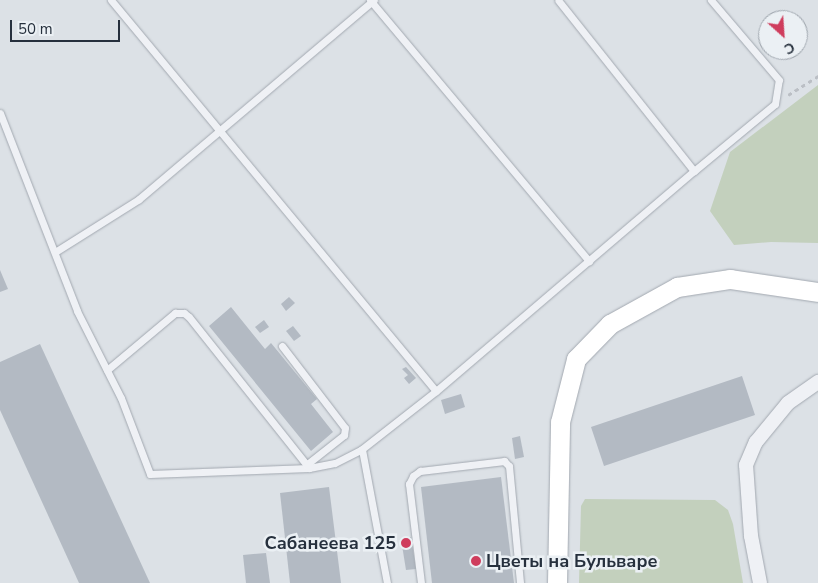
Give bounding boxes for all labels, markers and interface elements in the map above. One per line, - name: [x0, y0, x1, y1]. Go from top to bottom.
- scale bar: [12, 10, 122, 42]
- north arrow: [758, 10, 808, 60]
- text: 50 m: [18, 19, 53, 39]
- text: С: [781, 37, 798, 59]
- place label: Сабанеева 125: [265, 532, 396, 554]
- marker: Сабанеева 125: [400, 537, 412, 549]
- place label: Цветы на Бульваре: [486, 550, 657, 572]
- marker: Цветы на Бульваре: [470, 555, 482, 567]

